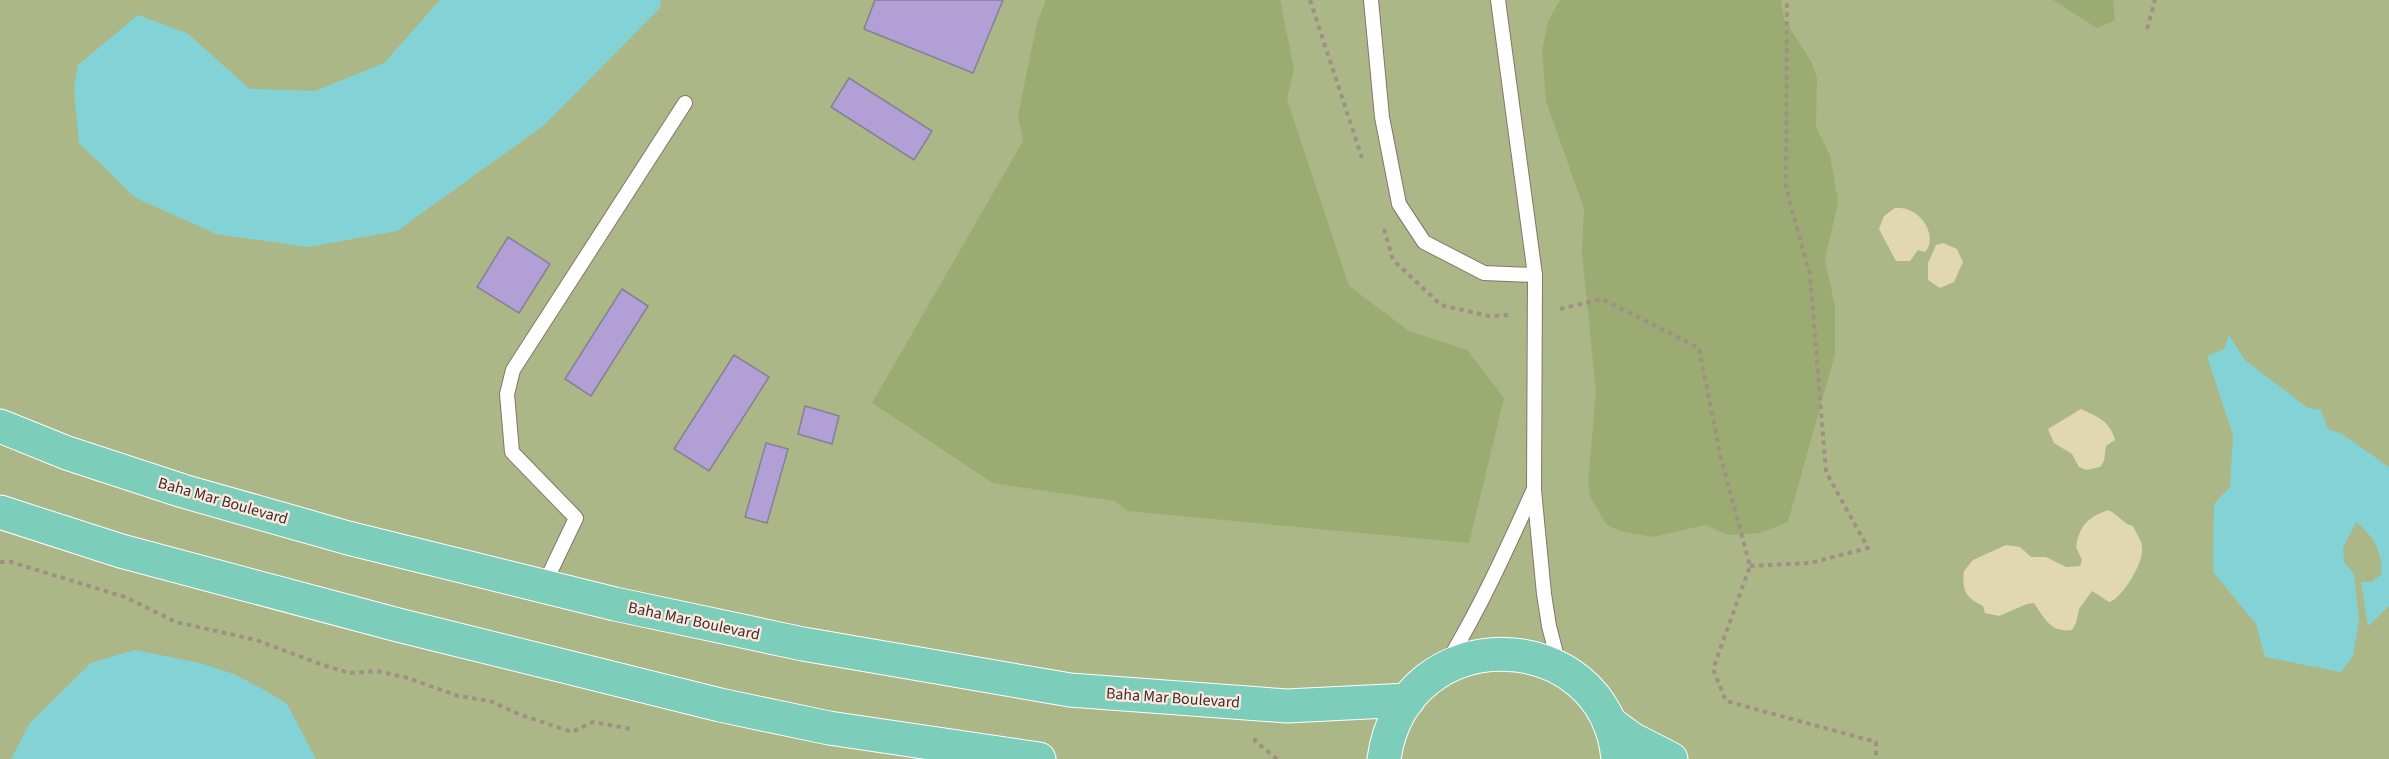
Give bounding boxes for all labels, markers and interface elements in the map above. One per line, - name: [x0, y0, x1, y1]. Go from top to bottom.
- street label: Baha Mar Boulevard: [155, 472, 291, 530]
- street label: Baha Mar Boulevard: [626, 596, 762, 646]
- street label: Baha Mar Boulevard: [1105, 682, 1241, 714]

